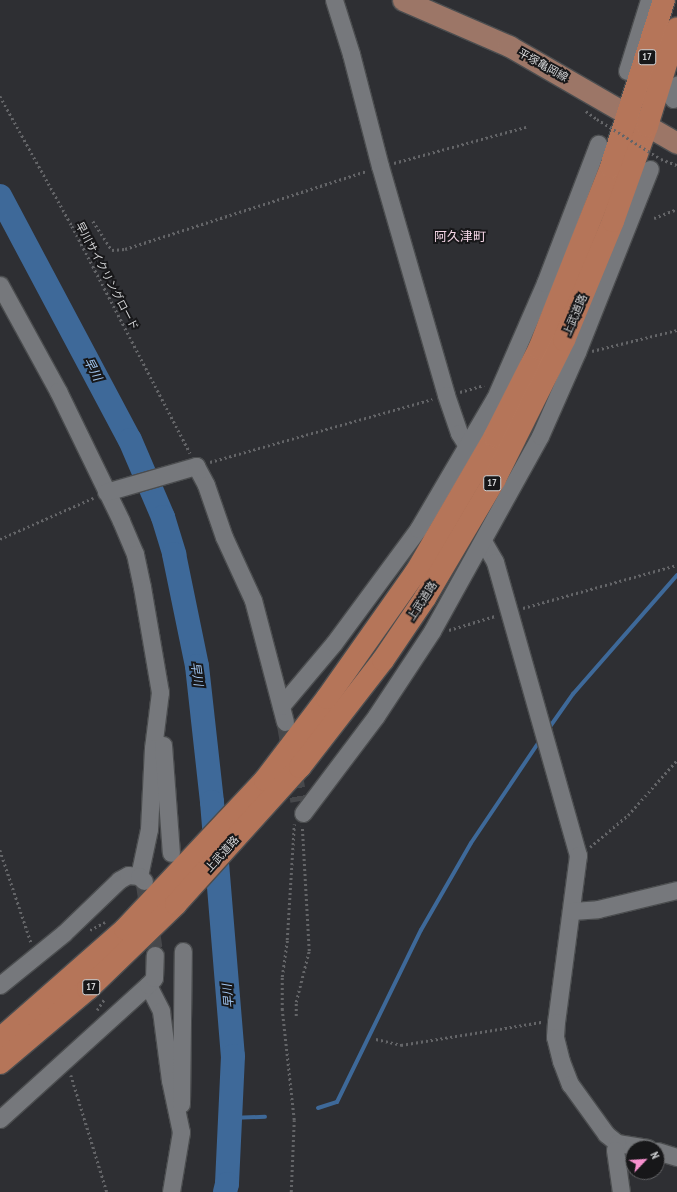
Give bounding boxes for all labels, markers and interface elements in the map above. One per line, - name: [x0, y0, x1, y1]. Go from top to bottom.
- street label: 平塚亀岡線: [516, 46, 570, 84]
- road number: 17: [638, 49, 656, 65]
- street label: 早川サイクリングロード: [73, 219, 141, 333]
- district label: 阿久津町: [434, 229, 486, 245]
- street label: 上武道路: [560, 292, 590, 338]
- water label: 早川: [81, 355, 105, 383]
- road number: 17: [483, 475, 501, 491]
- street label: 上武道路: [404, 579, 440, 623]
- water label: 早川: [188, 661, 206, 687]
- street label: 上武道路: [202, 833, 242, 875]
- road number: 17: [82, 979, 100, 995]
- water label: 早川: [220, 983, 236, 1009]
- north arrow: [625, 1140, 665, 1180]
- text: N: [647, 1150, 663, 1161]

